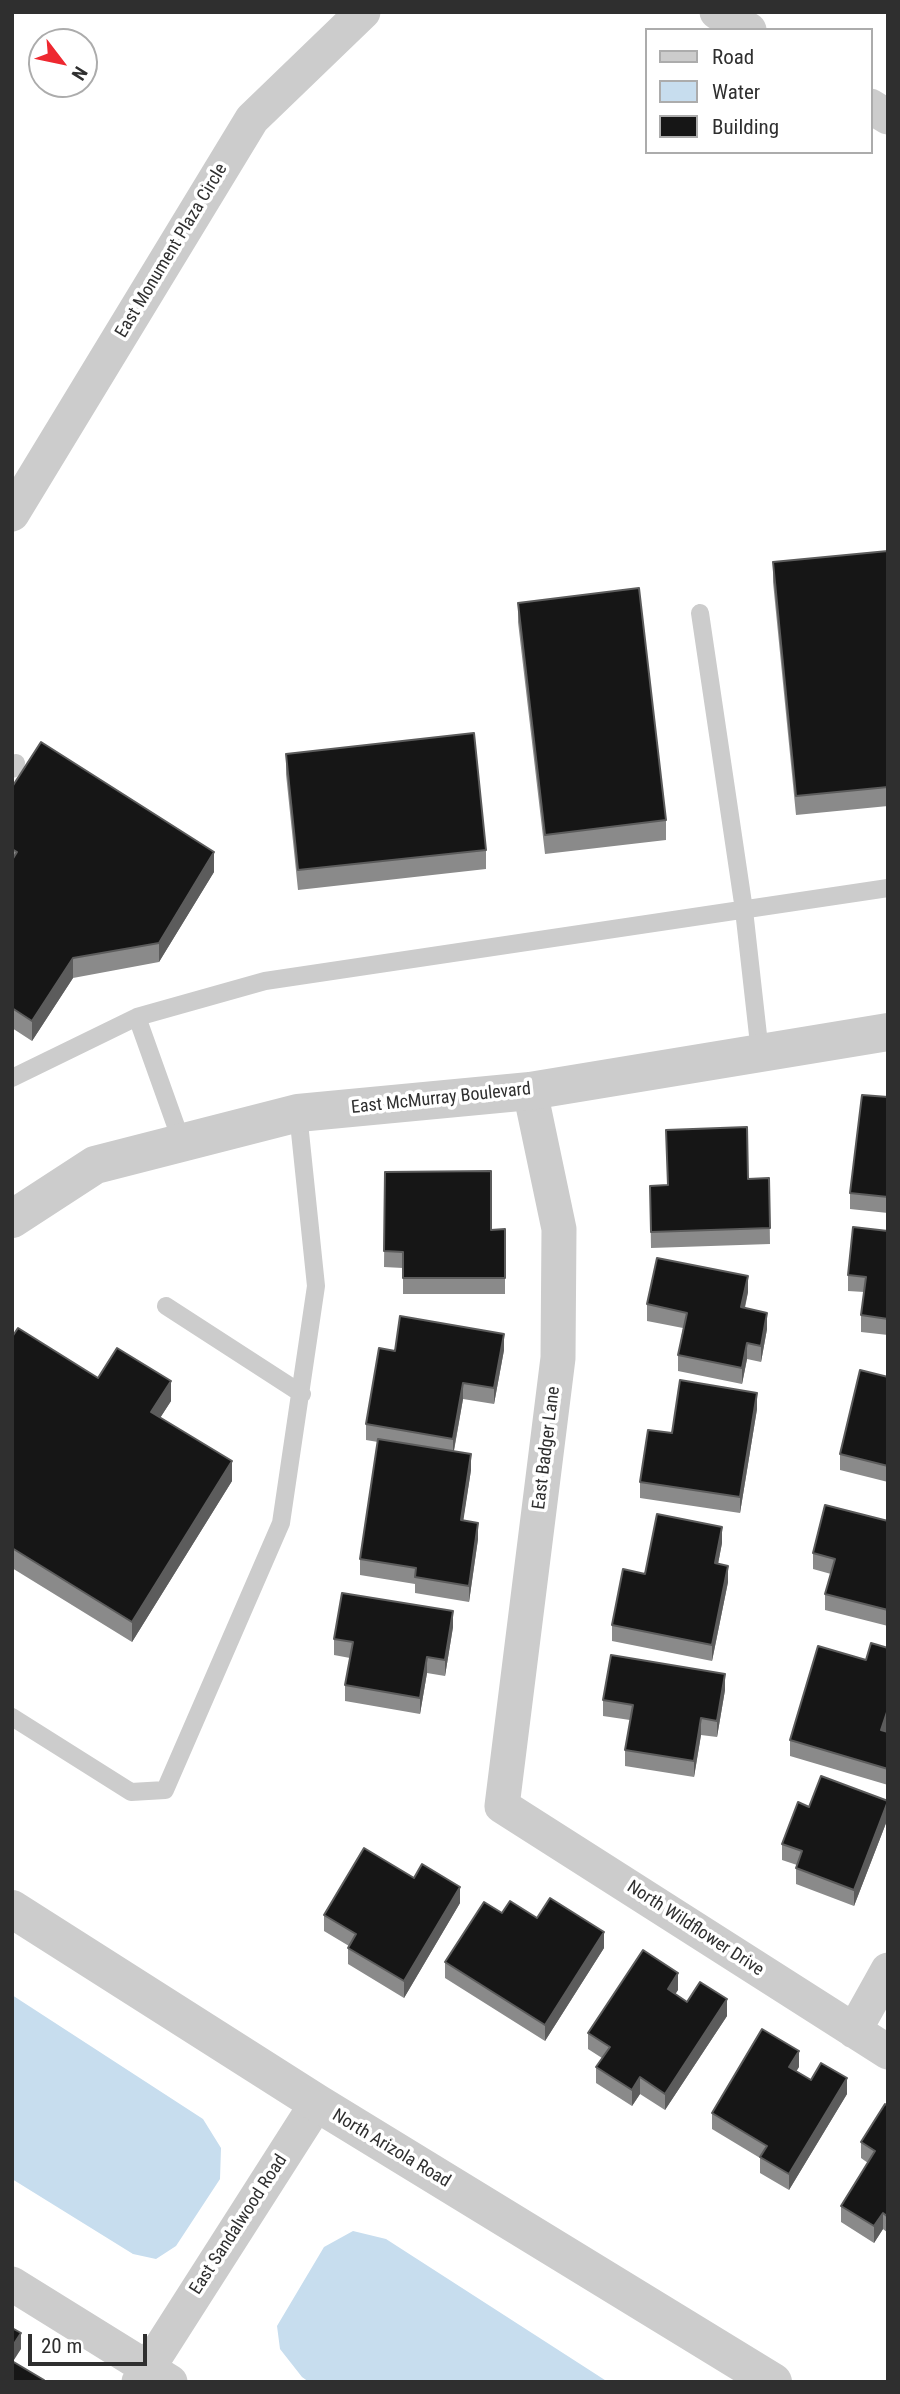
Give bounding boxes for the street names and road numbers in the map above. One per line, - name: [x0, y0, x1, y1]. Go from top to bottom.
- street label: East Monument Plaza Circle: [111, 160, 233, 342]
- street label: East McMurray Boulevard: [350, 1079, 532, 1119]
- street label: East Badger Lane: [529, 1385, 565, 1511]
- street label: North Wildflower Drive: [622, 1877, 768, 1981]
- street label: North Arizola Road: [328, 2105, 454, 2193]
- street label: East Sandalwood Road: [186, 2151, 292, 2299]

